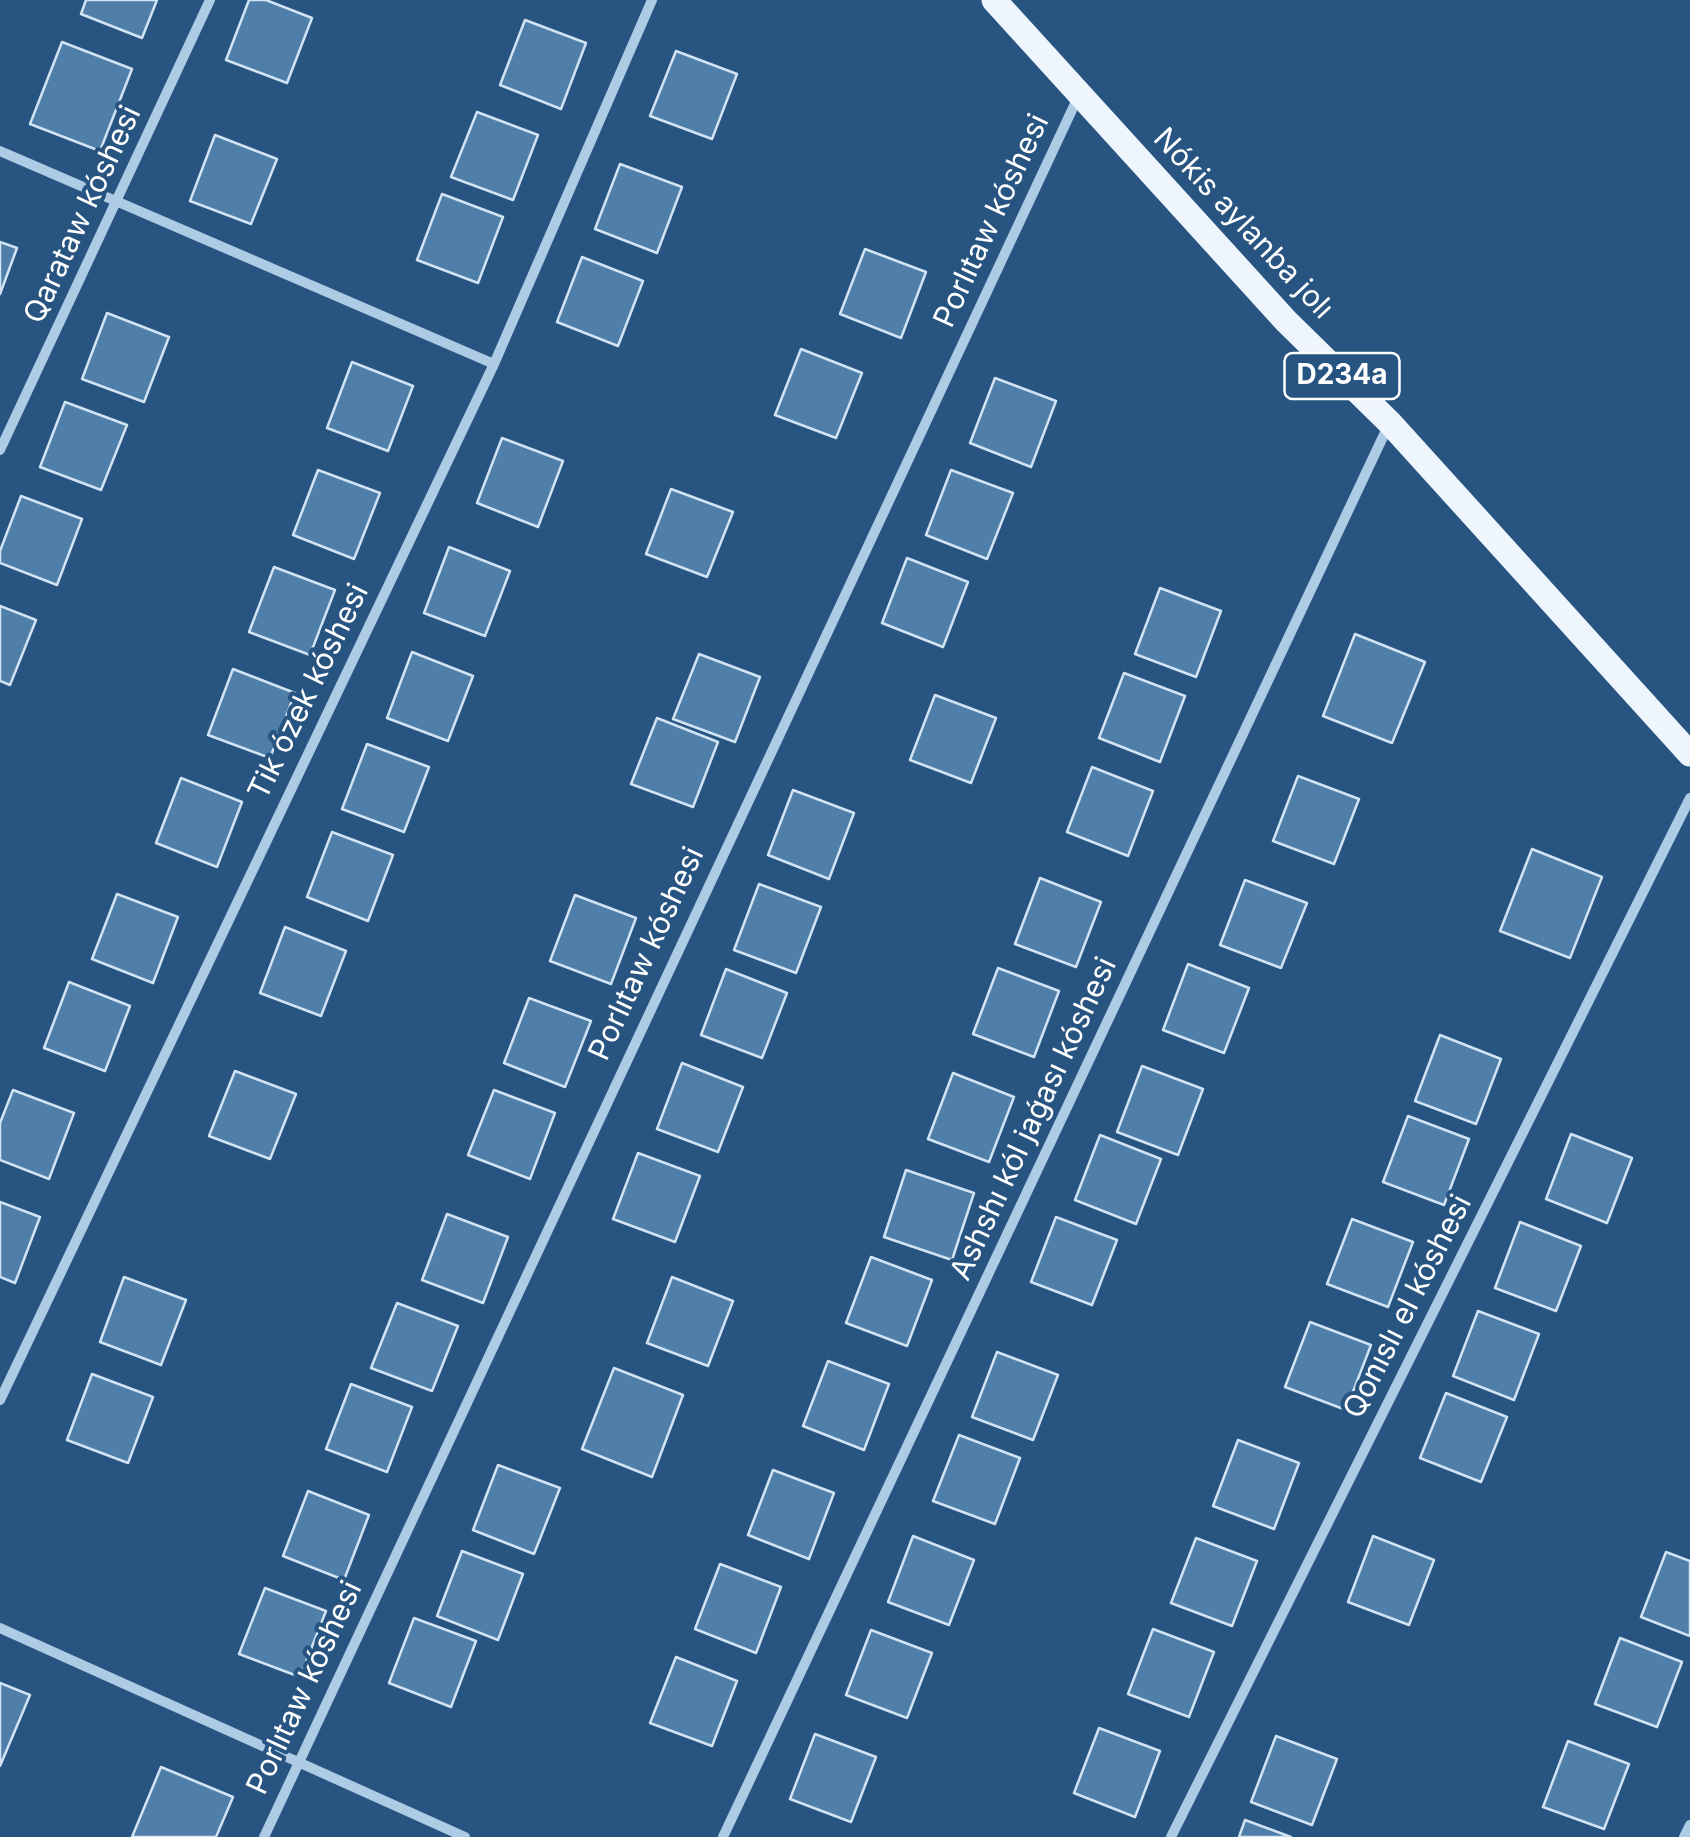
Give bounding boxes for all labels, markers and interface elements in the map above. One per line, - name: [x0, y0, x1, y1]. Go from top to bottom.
- street label: Qarataw kóshesi: [17, 101, 149, 329]
- street label: Porlıtaw kóshesi: [927, 109, 1057, 333]
- street label: Nókis aylanba jolı: [1145, 121, 1341, 327]
- road number: D234a: [1284, 353, 1400, 399]
- street label: Tik ózek kóshesi: [241, 578, 377, 806]
- street label: Porlıtaw kóshesi: [582, 842, 712, 1066]
- street label: Ashshı kól jaǵası kóshesi: [943, 952, 1125, 1286]
- street label: Qonıslı el kóshesi: [1336, 1189, 1480, 1425]
- street label: Porlıtaw kóshesi: [240, 1576, 370, 1800]

